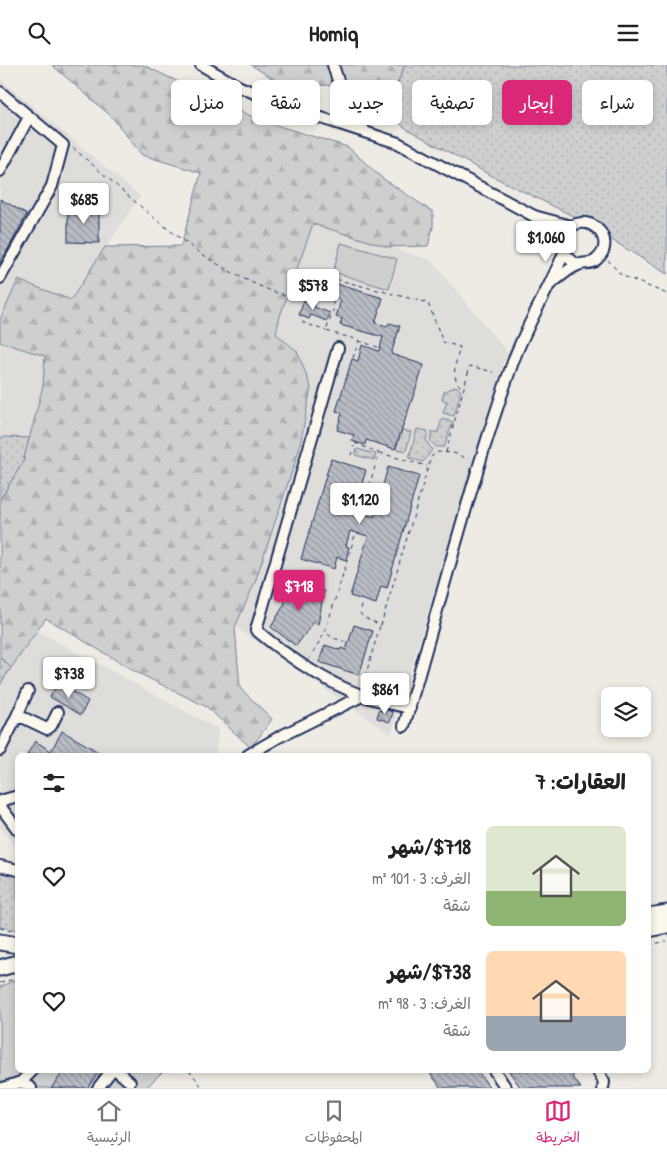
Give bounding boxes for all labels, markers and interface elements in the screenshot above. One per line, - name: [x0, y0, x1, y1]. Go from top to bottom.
- text: Homiq: [309, 18, 358, 48]
- icon: search: [25, 19, 53, 47]
- icon: menu: [614, 19, 642, 47]
- chip: منزل: [171, 80, 242, 125]
- chip: شقة: [252, 80, 320, 125]
- chip: جديد: [330, 80, 402, 125]
- chip: تصفية: [412, 80, 492, 125]
- chip: إيجار: [502, 80, 572, 125]
- chip: شراء: [582, 80, 653, 125]
- pin: $685: [54, 183, 114, 225]
- text: $685: [70, 188, 98, 210]
- pin: $1,060: [505, 221, 587, 263]
- text: $1,060: [527, 226, 565, 248]
- pin: $578: [283, 269, 343, 311]
- text: $578: [298, 274, 328, 296]
- pin: $1,120: [319, 483, 401, 525]
- text: $1,120: [341, 488, 379, 510]
- pin: $718: [269, 569, 329, 612]
- text: $718: [285, 575, 313, 597]
- pin: $738: [39, 657, 99, 699]
- text: $738: [54, 662, 84, 684]
- pin: $861: [355, 673, 415, 715]
- text: $861: [371, 678, 399, 700]
- map controls: [601, 687, 651, 737]
- button: layers: [601, 687, 651, 737]
- text: العقارات: 7: [536, 767, 626, 796]
- icon: filters: [40, 769, 68, 797]
- text: $718/شهر: [389, 832, 471, 861]
- icon: home: [526, 846, 586, 906]
- icon: heart: [40, 862, 68, 890]
- text: الغرف: 3 · 101 m²: [372, 867, 471, 889]
- text: شقة: [443, 894, 471, 916]
- text: $738/شهر: [388, 957, 471, 986]
- icon: home: [526, 971, 586, 1031]
- icon: heart: [40, 987, 68, 1015]
- text: الغرف: 3 · 98 m²: [378, 992, 471, 1014]
- text: شقة: [443, 1019, 471, 1041]
- tab: الرئيسية: [87, 1097, 131, 1150]
- tab: المحفوظات: [305, 1097, 362, 1150]
- tab: الخريطة: [536, 1097, 580, 1150]

